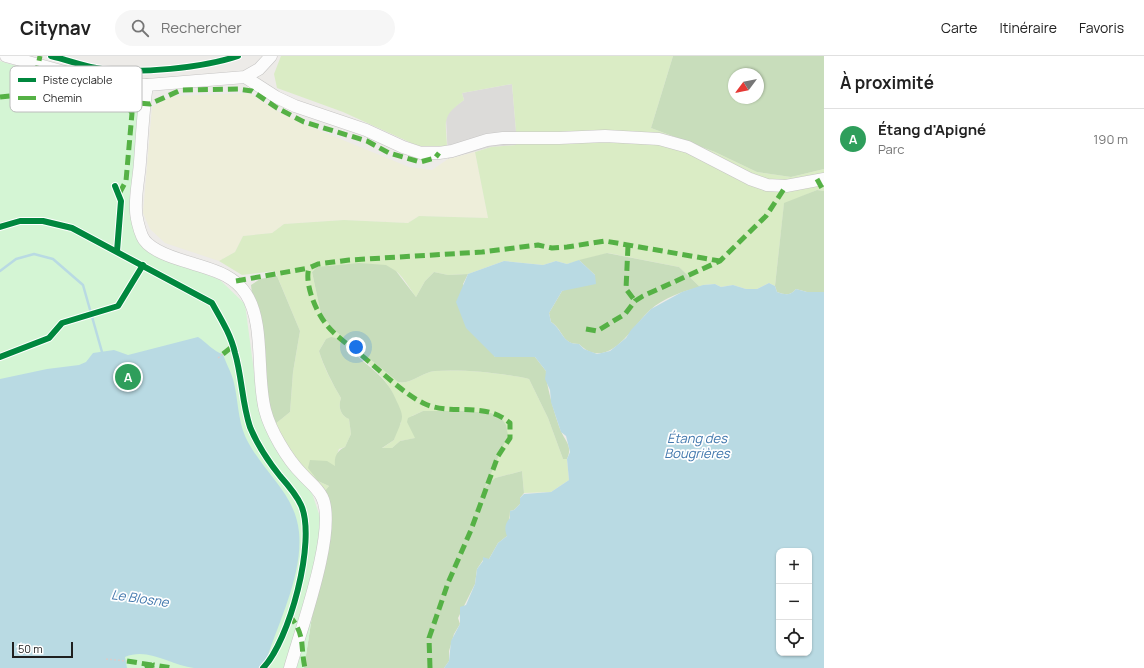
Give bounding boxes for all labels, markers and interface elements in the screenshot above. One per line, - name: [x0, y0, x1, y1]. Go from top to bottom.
- search box: [115, 10, 395, 46]
- text: Citynav: [20, 15, 91, 41]
- icon: search: [129, 17, 151, 39]
- text: Rechercher: [161, 17, 242, 38]
- text: Carte: [941, 18, 977, 37]
- text: Itinéraire: [999, 18, 1057, 37]
- text: Favoris: [1079, 18, 1124, 37]
- legend: [10, 66, 142, 112]
- north arrow: [728, 68, 764, 104]
- text: À proximité: [840, 71, 934, 94]
- text: Piste cyclable: [43, 72, 113, 87]
- text: Chemin: [43, 90, 82, 105]
- text: Étang d'Apigné: [878, 119, 986, 140]
- text: A: [849, 130, 857, 148]
- text: 190 m: [1093, 130, 1128, 148]
- text: Parc: [878, 140, 905, 158]
- your location: [346, 337, 366, 357]
- pin: A: [115, 362, 141, 392]
- water label: Étang des Bougrières: [664, 429, 731, 462]
- map controls: [776, 548, 812, 656]
- button: +: [776, 548, 812, 584]
- button: −: [776, 584, 812, 620]
- water label: Le Blosne: [110, 585, 171, 611]
- button: locate: [776, 620, 812, 656]
- scale bar: [12, 640, 73, 659]
- text: 50 m: [18, 641, 43, 656]

